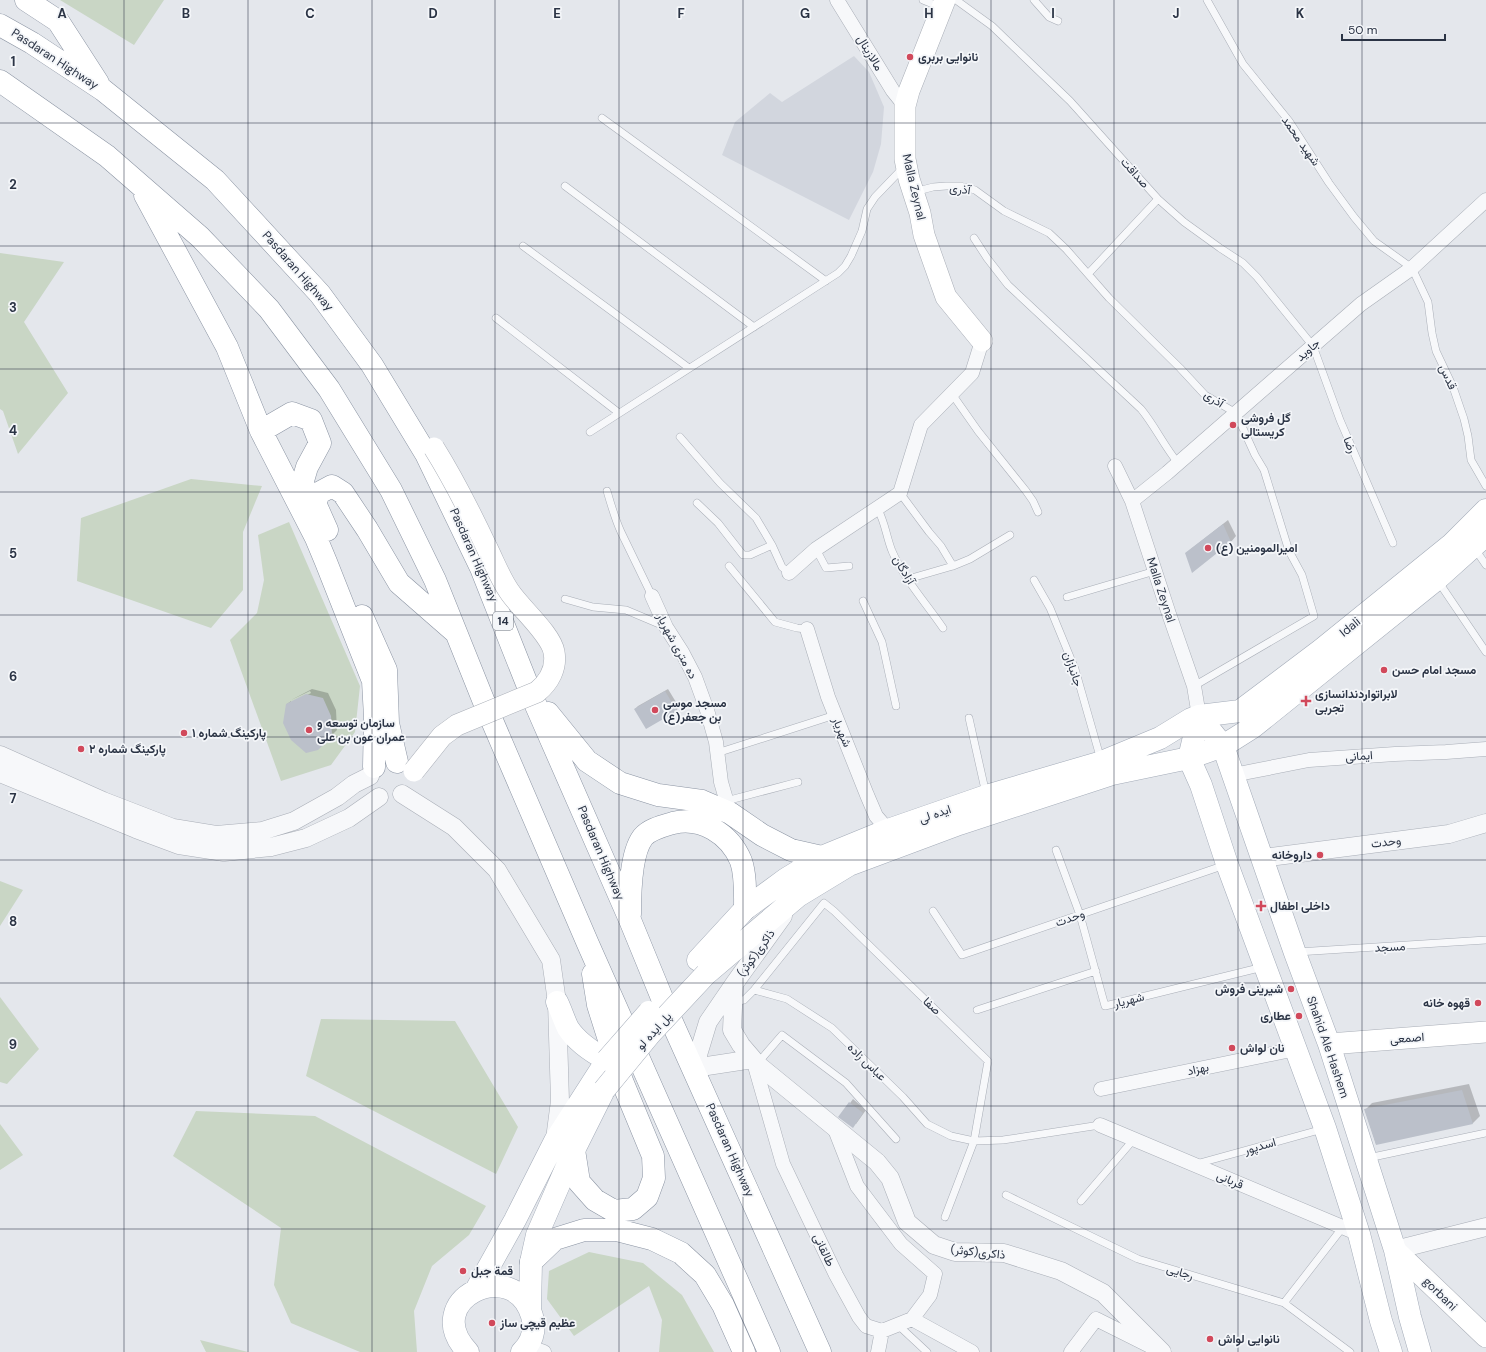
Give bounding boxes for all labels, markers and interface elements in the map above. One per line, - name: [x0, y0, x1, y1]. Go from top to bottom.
- text: A: [57, 5, 67, 22]
- text: B: [182, 5, 190, 22]
- text: C: [305, 5, 315, 22]
- text: D: [428, 5, 438, 22]
- text: E: [553, 5, 561, 22]
- text: F: [677, 5, 685, 22]
- text: G: [800, 5, 810, 22]
- text: H: [924, 5, 934, 22]
- text: I: [1051, 5, 1055, 22]
- text: J: [1172, 5, 1180, 22]
- text: K: [1296, 5, 1305, 22]
- scale bar: [1342, 16, 1445, 42]
- text: 50 m: [1348, 22, 1377, 38]
- street label: Pasdaran Highway: [8, 25, 102, 93]
- street label: مالازینال: [853, 32, 887, 74]
- place label: نانوایی بربری: [918, 49, 979, 65]
- marker: نانوایی بربری: [905, 52, 915, 62]
- text: 1: [11, 53, 15, 70]
- street label: شهید محمد: [1278, 113, 1324, 169]
- street label: Malla Zeynal: [899, 152, 929, 222]
- street label: صداقت: [1117, 154, 1153, 192]
- text: 2: [9, 176, 17, 193]
- street label: آذری: [948, 180, 973, 199]
- street label: Pasdaran Highway: [259, 228, 337, 315]
- text: 3: [9, 299, 17, 316]
- street label: جاوید: [1293, 335, 1323, 365]
- street label: قدس: [1435, 362, 1461, 392]
- street label: آذری: [1201, 387, 1228, 412]
- place label: گل فروشی کریستالی: [1241, 410, 1291, 440]
- marker: گل فروشی کریستالی: [1228, 420, 1238, 430]
- text: 4: [9, 422, 17, 439]
- street label: رضا: [1339, 434, 1361, 456]
- street label: Pasdaran Highway: [446, 506, 502, 605]
- place label: امیرالمومنین (ع): [1216, 540, 1298, 556]
- marker: امیرالمومنین (ع): [1203, 543, 1213, 553]
- text: 5: [9, 545, 17, 562]
- street label: آزادگان: [889, 553, 919, 588]
- street label: Malla Zeynal: [1143, 555, 1179, 625]
- street label: ده متری شهریار: [652, 609, 701, 682]
- road number: 14: [493, 612, 513, 630]
- street label: Idali: [1336, 614, 1364, 640]
- street label: جانبازان: [1060, 649, 1086, 689]
- place label: مسجد امام حسن: [1392, 662, 1477, 678]
- marker: مسجد امام حسن: [1379, 665, 1389, 675]
- text: 6: [9, 668, 17, 685]
- place label: لابراتواردندانسازی تجربی: [1315, 686, 1398, 716]
- place label: مسجد موسی بن جعفر(ع): [663, 695, 727, 725]
- marker: لابراتواردندانسازی تجربی: [1300, 695, 1312, 707]
- marker: مسجد موسی بن جعفر(ع): [650, 705, 660, 715]
- street label: شهریار: [828, 714, 855, 749]
- place label: سازمان توسعه و عمران عون بن علی: [317, 715, 405, 745]
- place label: پارکینگ شماره ۱: [192, 725, 266, 741]
- marker: سازمان توسعه و عمران عون بن علی: [304, 725, 314, 735]
- marker: پارکینگ شماره ۱: [179, 728, 189, 738]
- place label: پارکینگ شماره ۲: [89, 741, 166, 757]
- marker: پارکینگ شماره ۲: [76, 744, 86, 754]
- street label: ایمانی: [1345, 747, 1373, 765]
- text: 7: [10, 790, 17, 807]
- street label: ایده لی: [917, 801, 953, 827]
- street label: Pasdaran Highway: [574, 803, 628, 903]
- street label: وحدت: [1370, 832, 1402, 852]
- place label: داروخانه: [1272, 847, 1312, 863]
- marker: داروخانه: [1315, 850, 1325, 860]
- place label: داخلی اطفال: [1270, 898, 1330, 914]
- marker: داخلی اطفال: [1255, 900, 1267, 912]
- street label: وحدت: [1053, 906, 1087, 930]
- text: 8: [9, 913, 17, 930]
- street label: ذاکری(کوثر): [733, 926, 779, 980]
- street label: مسجد: [1374, 938, 1406, 956]
- place label: شیرینی فروش: [1215, 981, 1283, 997]
- marker: شیرینی فروش: [1286, 984, 1296, 994]
- street label: شهریار: [1111, 988, 1146, 1012]
- street label: صفا: [920, 994, 944, 1018]
- street label: Shahid Ale Hashem: [1303, 994, 1353, 1100]
- place label: قهوه خانه: [1423, 995, 1470, 1011]
- marker: قهوه خانه: [1473, 998, 1483, 1008]
- place label: عطاری: [1260, 1008, 1291, 1024]
- street label: پل ایده لو: [633, 1009, 675, 1053]
- marker: عطاری: [1294, 1011, 1304, 1021]
- street label: اصمعی: [1389, 1029, 1425, 1047]
- text: 9: [9, 1036, 17, 1053]
- street label: عباس زاده: [844, 1039, 890, 1085]
- place label: نان لواش: [1240, 1040, 1285, 1056]
- marker: نان لواش: [1227, 1043, 1237, 1053]
- street label: بهزاد: [1186, 1059, 1210, 1079]
- street label: Pasdaran Highway: [702, 1101, 758, 1200]
- street label: اسدپور: [1241, 1134, 1278, 1158]
- street label: قربانی: [1214, 1167, 1246, 1193]
- street label: طالقانی: [809, 1231, 839, 1269]
- street label: ذاکری(کوثر): [950, 1241, 1006, 1263]
- street label: رجایی: [1165, 1260, 1195, 1284]
- place label: قمة جبل: [471, 1263, 514, 1279]
- marker: قمة جبل: [458, 1266, 468, 1276]
- street label: gorbani: [1419, 1274, 1461, 1314]
- place label: عظیم قیچی ساز: [499, 1315, 575, 1331]
- marker: عظیم قیچی ساز: [487, 1318, 497, 1328]
- place label: نانوایی لواش: [1218, 1331, 1280, 1347]
- marker: نانوایی لواش: [1205, 1334, 1215, 1344]

